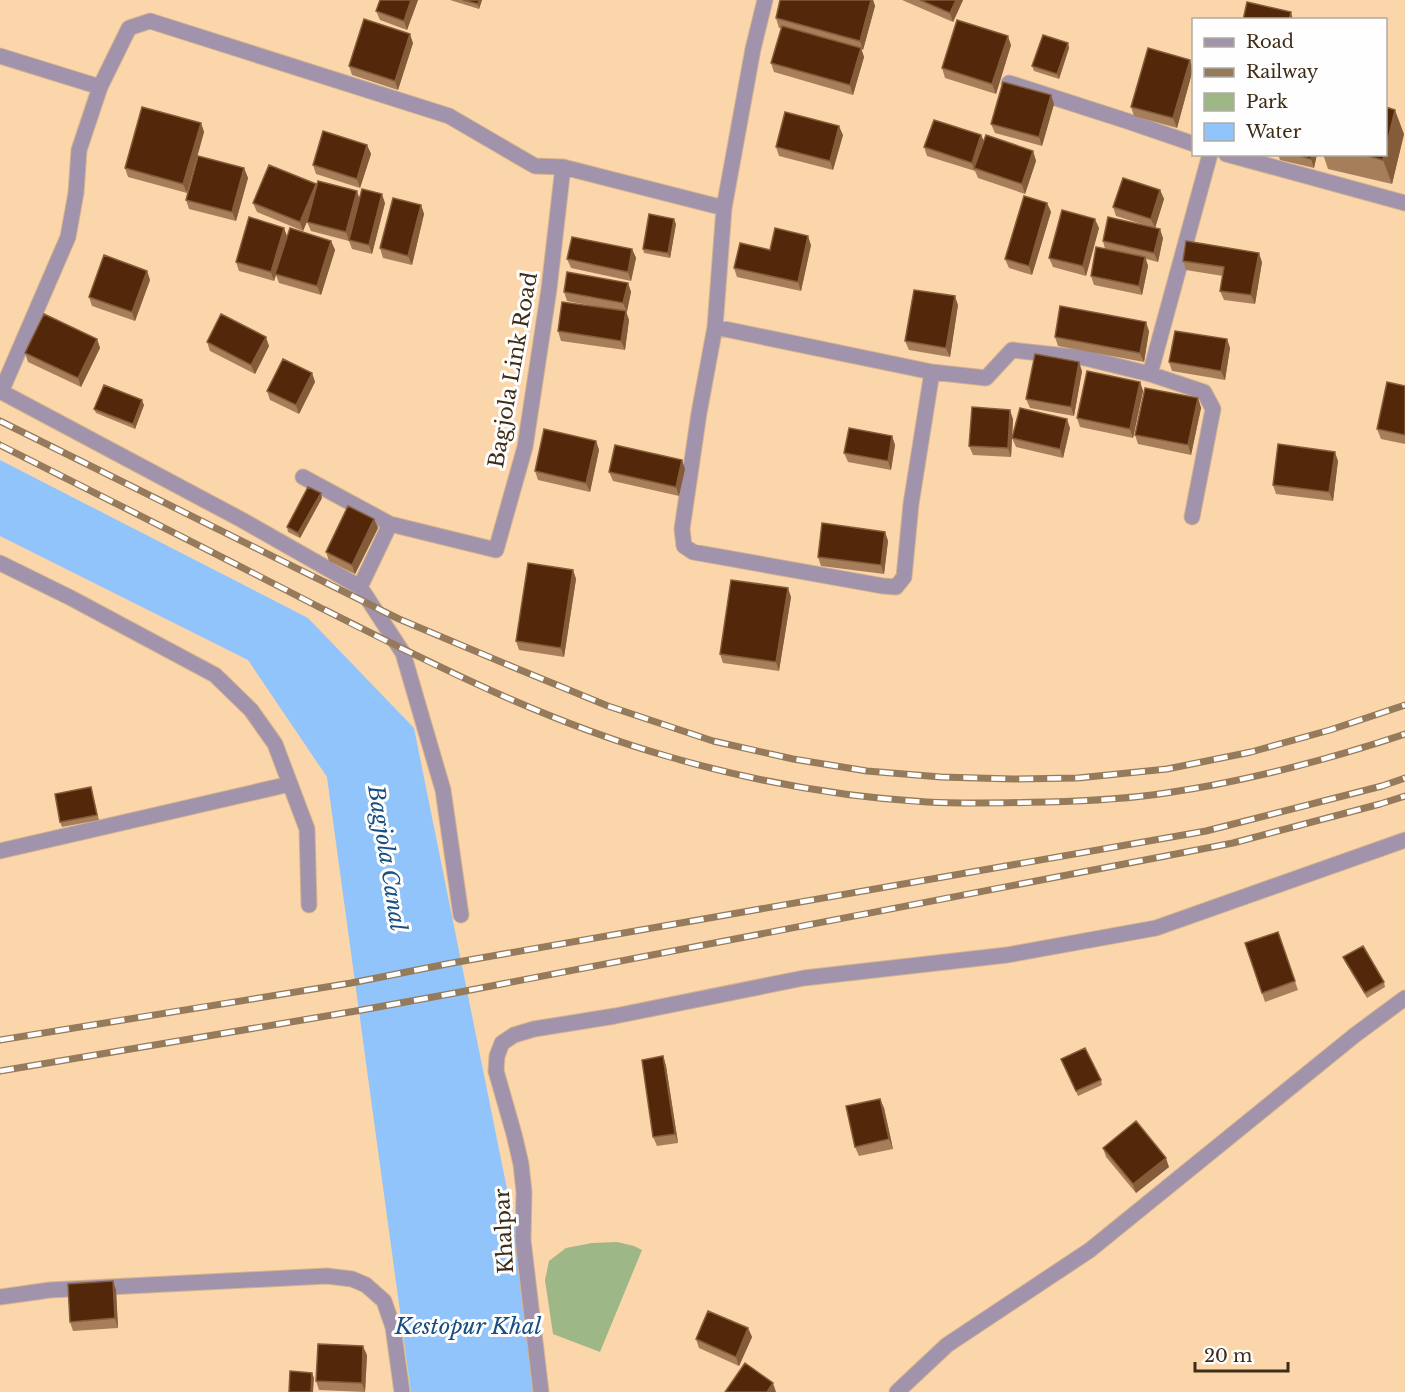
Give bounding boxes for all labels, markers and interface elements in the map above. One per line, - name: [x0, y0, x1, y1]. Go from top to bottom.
- legend: [1192, 18, 1387, 156]
- text: Road: [1246, 31, 1294, 53]
- text: Railway: [1246, 61, 1319, 83]
- text: Park: [1246, 91, 1288, 113]
- text: Water: [1245, 121, 1302, 143]
- street label: Bagjola Link Road: [483, 270, 543, 470]
- water label: Bagjola Canal: [362, 782, 412, 933]
- street label: Khalpar: [489, 1188, 519, 1274]
- water label: Kestopur Khal: [394, 1313, 541, 1340]
- scale bar: [1195, 1335, 1288, 1373]
- text: 20 m: [1204, 1345, 1252, 1367]

